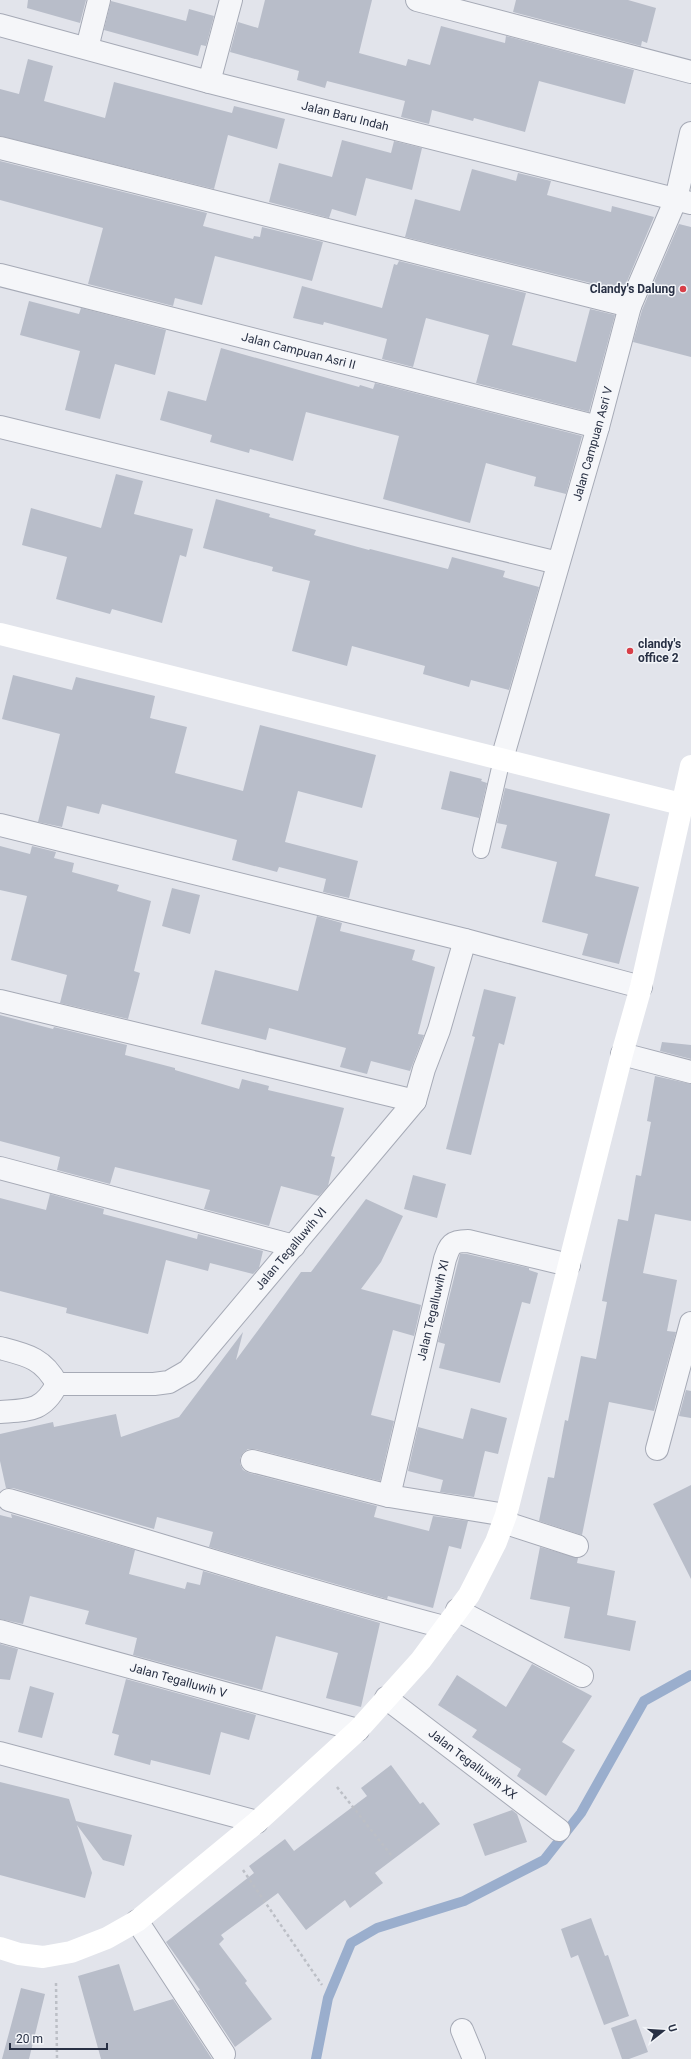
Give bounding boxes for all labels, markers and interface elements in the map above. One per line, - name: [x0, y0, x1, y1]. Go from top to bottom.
- street label: Jalan Baru Indah: [300, 98, 390, 134]
- place label: Clandy's Dalung: [590, 282, 675, 296]
- marker: Clandy's Dalung: [678, 284, 688, 294]
- street label: Jalan Campuan Asri II: [240, 330, 357, 372]
- street label: Jalan Campuan Asri V: [570, 385, 615, 503]
- place label: clandy's office 2: [638, 637, 681, 665]
- marker: clandy's office 2: [625, 646, 635, 656]
- street label: Jalan Tegalluwih VI: [252, 1205, 329, 1293]
- street label: Jalan Tegalluwih XI: [414, 1258, 452, 1362]
- street label: Jalan Tegalluwih V: [128, 1660, 229, 1700]
- street label: Jalan Tegalluwih XX: [426, 1726, 520, 1803]
- north arrow: [643, 2011, 683, 2051]
- text: U: [665, 2023, 679, 2034]
- scale bar: [10, 2025, 107, 2051]
- text: 20 m: [16, 2032, 43, 2046]

